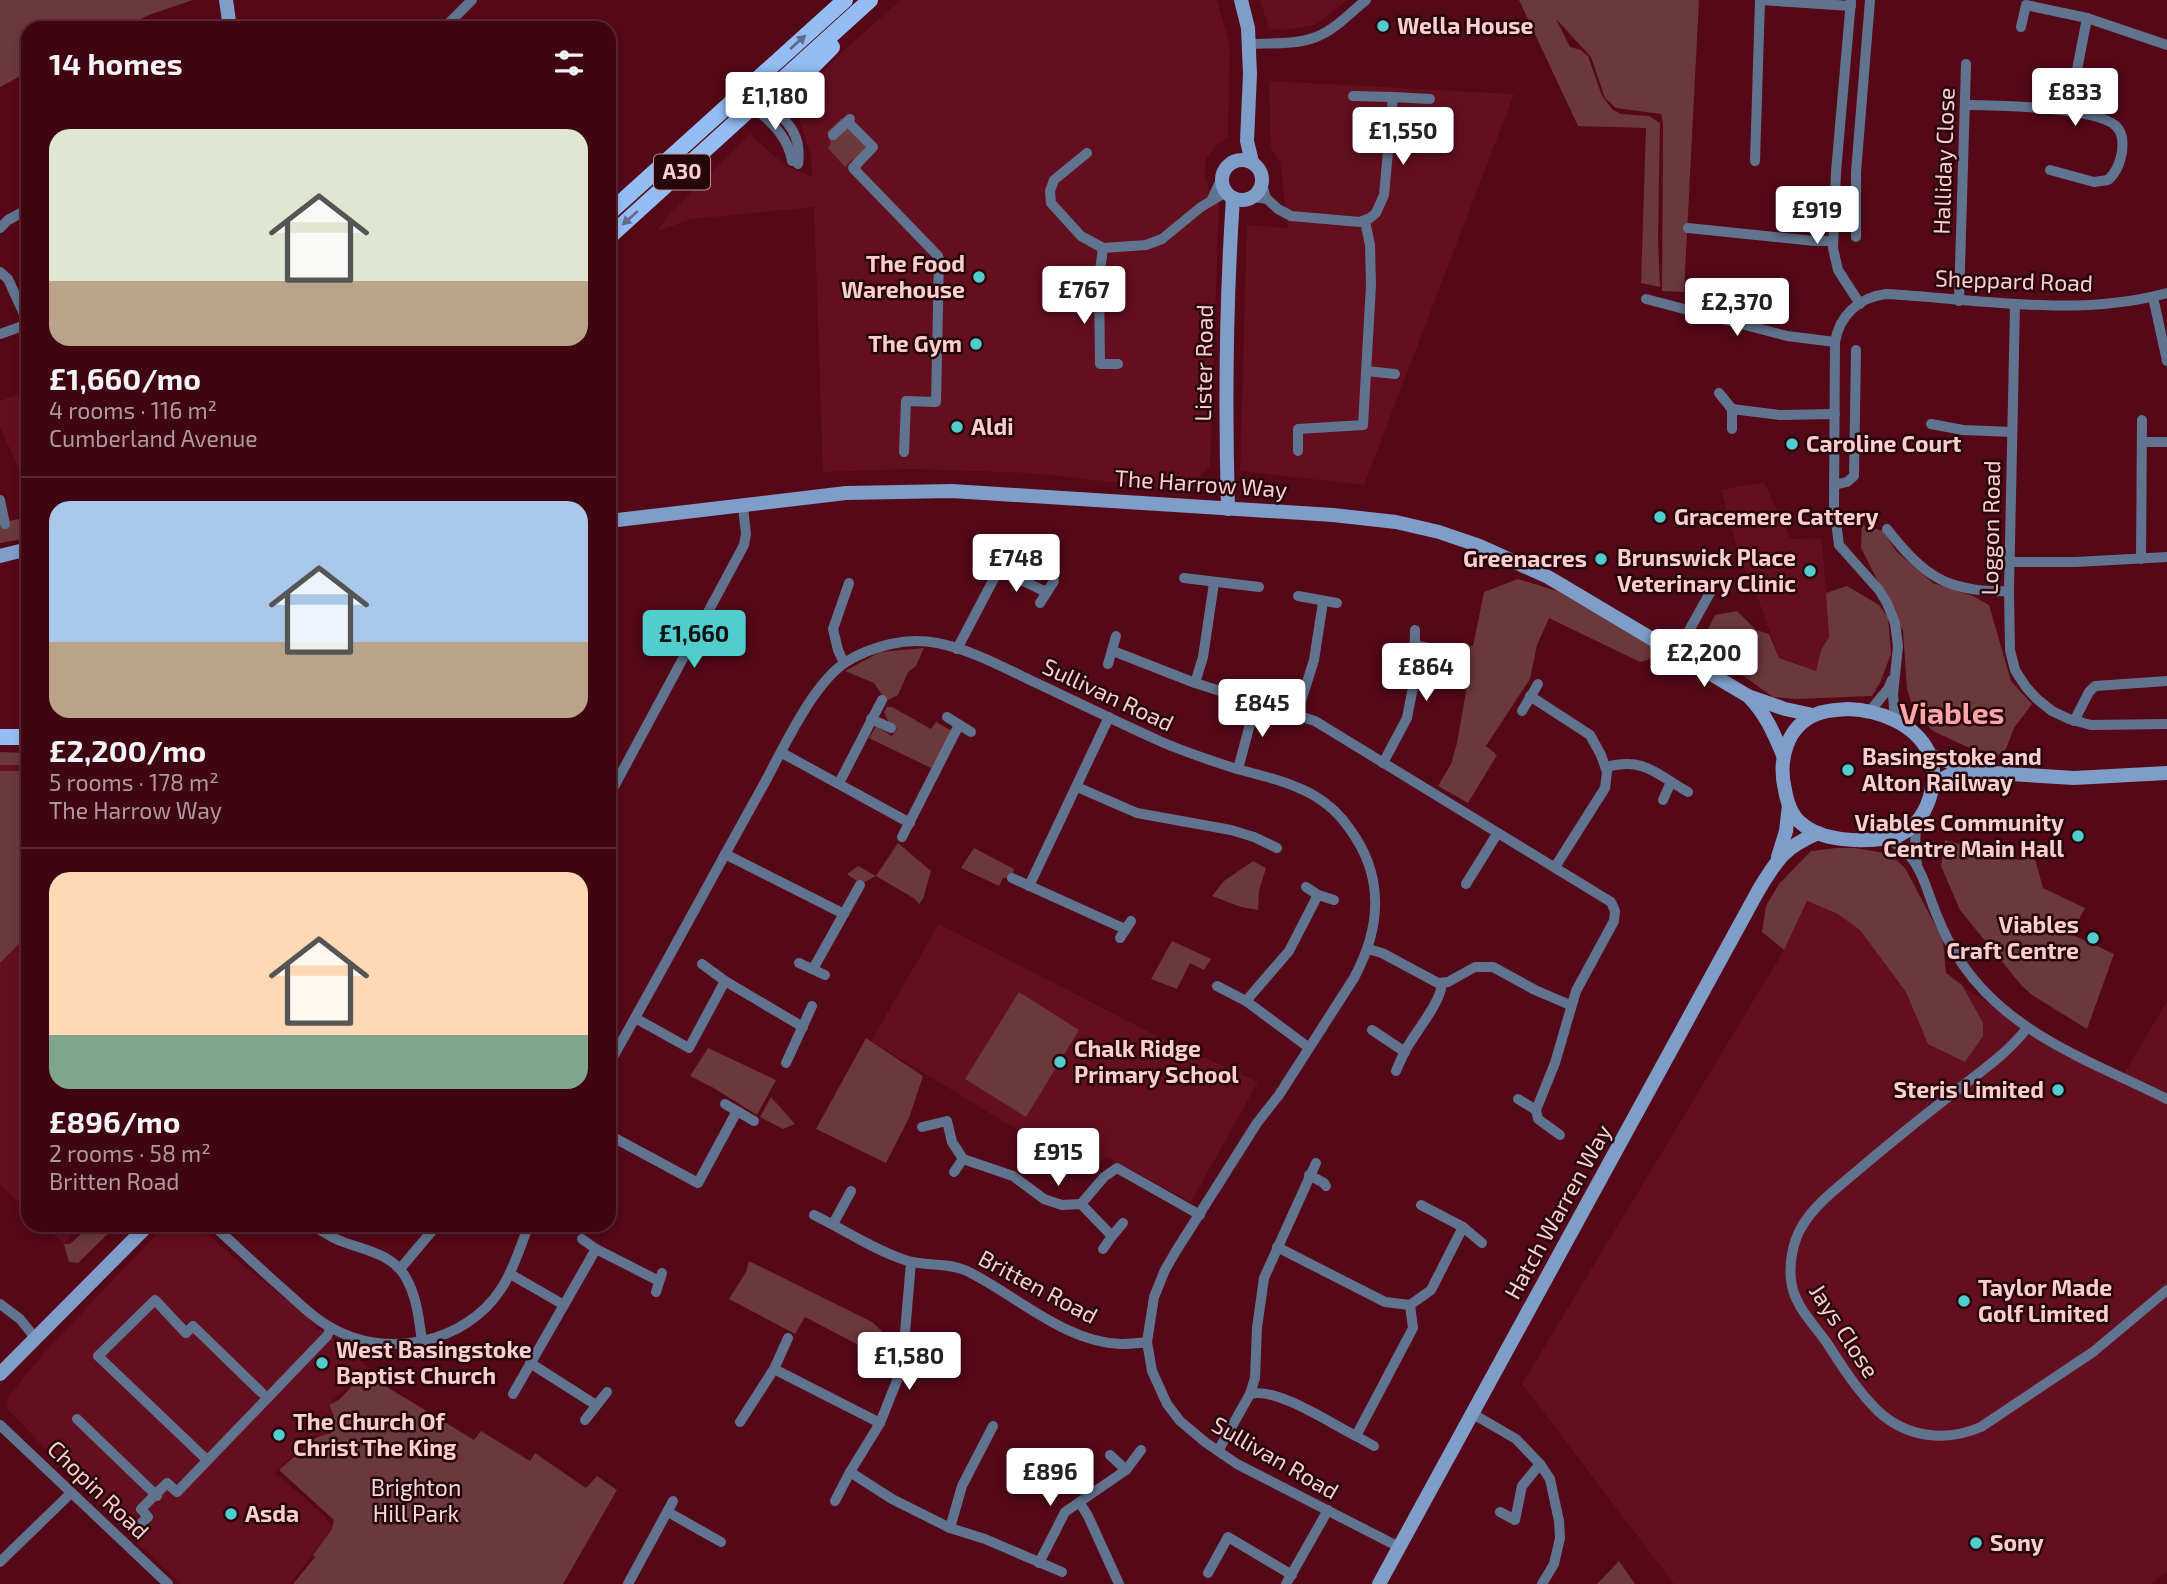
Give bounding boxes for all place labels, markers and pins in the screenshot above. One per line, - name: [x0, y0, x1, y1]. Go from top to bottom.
- place label: Wella House: [1397, 11, 1534, 39]
- marker: Wella House: [1375, 18, 1391, 34]
- pin: £833: [2034, 68, 2116, 128]
- pin: £1,180: [718, 72, 832, 132]
- pin: £1,550: [1346, 108, 1460, 167]
- pin: £919: [1776, 187, 1858, 246]
- place label: The Food Warehouse: [841, 249, 965, 303]
- pin: £767: [1043, 266, 1125, 326]
- marker: The Food Warehouse: [971, 269, 987, 285]
- pin: £2,370: [1680, 278, 1794, 338]
- place label: The Gym: [868, 329, 962, 357]
- marker: The Gym: [968, 336, 984, 352]
- place label: Aldi: [971, 412, 1014, 440]
- marker: Aldi: [949, 419, 965, 435]
- place label: Caroline Court: [1806, 429, 1961, 457]
- marker: Caroline Court: [1784, 436, 1800, 452]
- place label: Gracemere Cattery: [1674, 502, 1878, 530]
- marker: Gracemere Cattery: [1652, 509, 1668, 525]
- pin: £748: [975, 534, 1057, 594]
- place label: Brunswick Place Veterinary Clinic: [1617, 543, 1796, 597]
- place label: Greenacres: [1463, 544, 1587, 572]
- marker: Greenacres: [1593, 551, 1609, 567]
- marker: Brunswick Place Veterinary Clinic: [1802, 563, 1818, 579]
- pin: £1,660: [637, 610, 751, 670]
- pin: £2,200: [1647, 630, 1761, 689]
- pin: £864: [1385, 644, 1467, 703]
- pin: £845: [1221, 680, 1303, 739]
- place label: Basingstoke and Alton Railway: [1862, 742, 2042, 796]
- marker: Basingstoke and Alton Railway: [1840, 762, 1856, 778]
- place label: Viables Community Centre Main Hall: [1855, 808, 2064, 862]
- marker: Viables Community Centre Main Hall: [2070, 828, 2086, 844]
- place label: Viables Craft Centre: [1947, 910, 2079, 964]
- marker: Viables Craft Centre: [2085, 930, 2101, 946]
- place label: Chalk Ridge Primary School: [1074, 1034, 1239, 1088]
- marker: Chalk Ridge Primary School: [1052, 1054, 1068, 1070]
- place label: Steris Limited: [1893, 1075, 2044, 1103]
- marker: Steris Limited: [2050, 1082, 2066, 1098]
- pin: £915: [1017, 1128, 1099, 1188]
- place label: Taylor Made Golf Limited: [1978, 1273, 2112, 1327]
- marker: Taylor Made Golf Limited: [1956, 1293, 1972, 1309]
- pin: £1,580: [852, 1332, 966, 1392]
- place label: West Basingstoke Baptist Church: [336, 1335, 532, 1389]
- marker: West Basingstoke Baptist Church: [314, 1355, 330, 1371]
- place label: The Church Of Christ The King: [293, 1407, 457, 1461]
- marker: The Church Of Christ The King: [271, 1427, 287, 1443]
- pin: £896: [1009, 1448, 1091, 1508]
- place label: Asda: [245, 1499, 299, 1527]
- marker: Asda: [223, 1506, 239, 1522]
- place label: Sony: [1990, 1528, 2044, 1556]
- marker: Sony: [1968, 1535, 1984, 1551]

